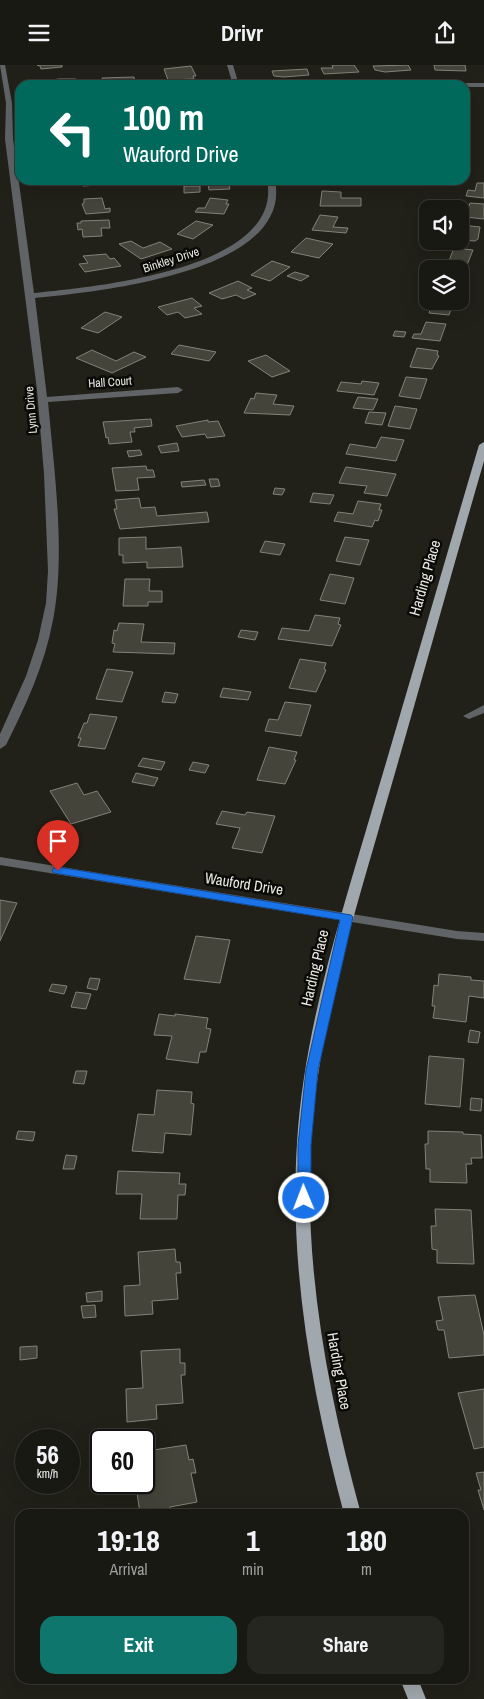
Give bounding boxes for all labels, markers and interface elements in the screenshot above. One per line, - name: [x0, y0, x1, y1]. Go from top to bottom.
- text: Drivr: [221, 18, 263, 48]
- icon: menu: [25, 19, 53, 47]
- icon: share: [431, 19, 459, 47]
- text: 100 m: [123, 94, 204, 141]
- icon: left: [40, 100, 105, 165]
- text: Wauford Drive: [123, 139, 239, 169]
- map controls: [419, 200, 469, 310]
- button: sound: [419, 200, 469, 250]
- street label: Binkley Drive: [141, 243, 201, 277]
- button: layers: [419, 260, 469, 310]
- street label: Hall Court: [88, 372, 133, 392]
- street label: Lynn Drive: [21, 386, 41, 434]
- street label: Harding Place: [404, 537, 445, 618]
- pin: [37, 820, 79, 871]
- icon: arrive: [44, 827, 72, 855]
- street label: Wauford Drive: [203, 867, 285, 900]
- street label: Harding Place: [296, 927, 334, 1008]
- position arrow: [277, 1171, 329, 1223]
- street label: Harding Place: [322, 1331, 357, 1411]
- speed limit sign: 60: [90, 1429, 155, 1494]
- text: 56: [36, 1438, 59, 1472]
- text: km/h: [37, 1466, 58, 1482]
- text: 19:18: [97, 1520, 160, 1560]
- text: 1: [246, 1520, 260, 1560]
- text: 180: [346, 1520, 387, 1560]
- text: Arrival: [110, 1558, 147, 1580]
- text: min: [242, 1558, 264, 1580]
- text: m: [361, 1558, 372, 1580]
- button: Exit: [40, 1616, 237, 1674]
- button: Share: [247, 1616, 444, 1674]

